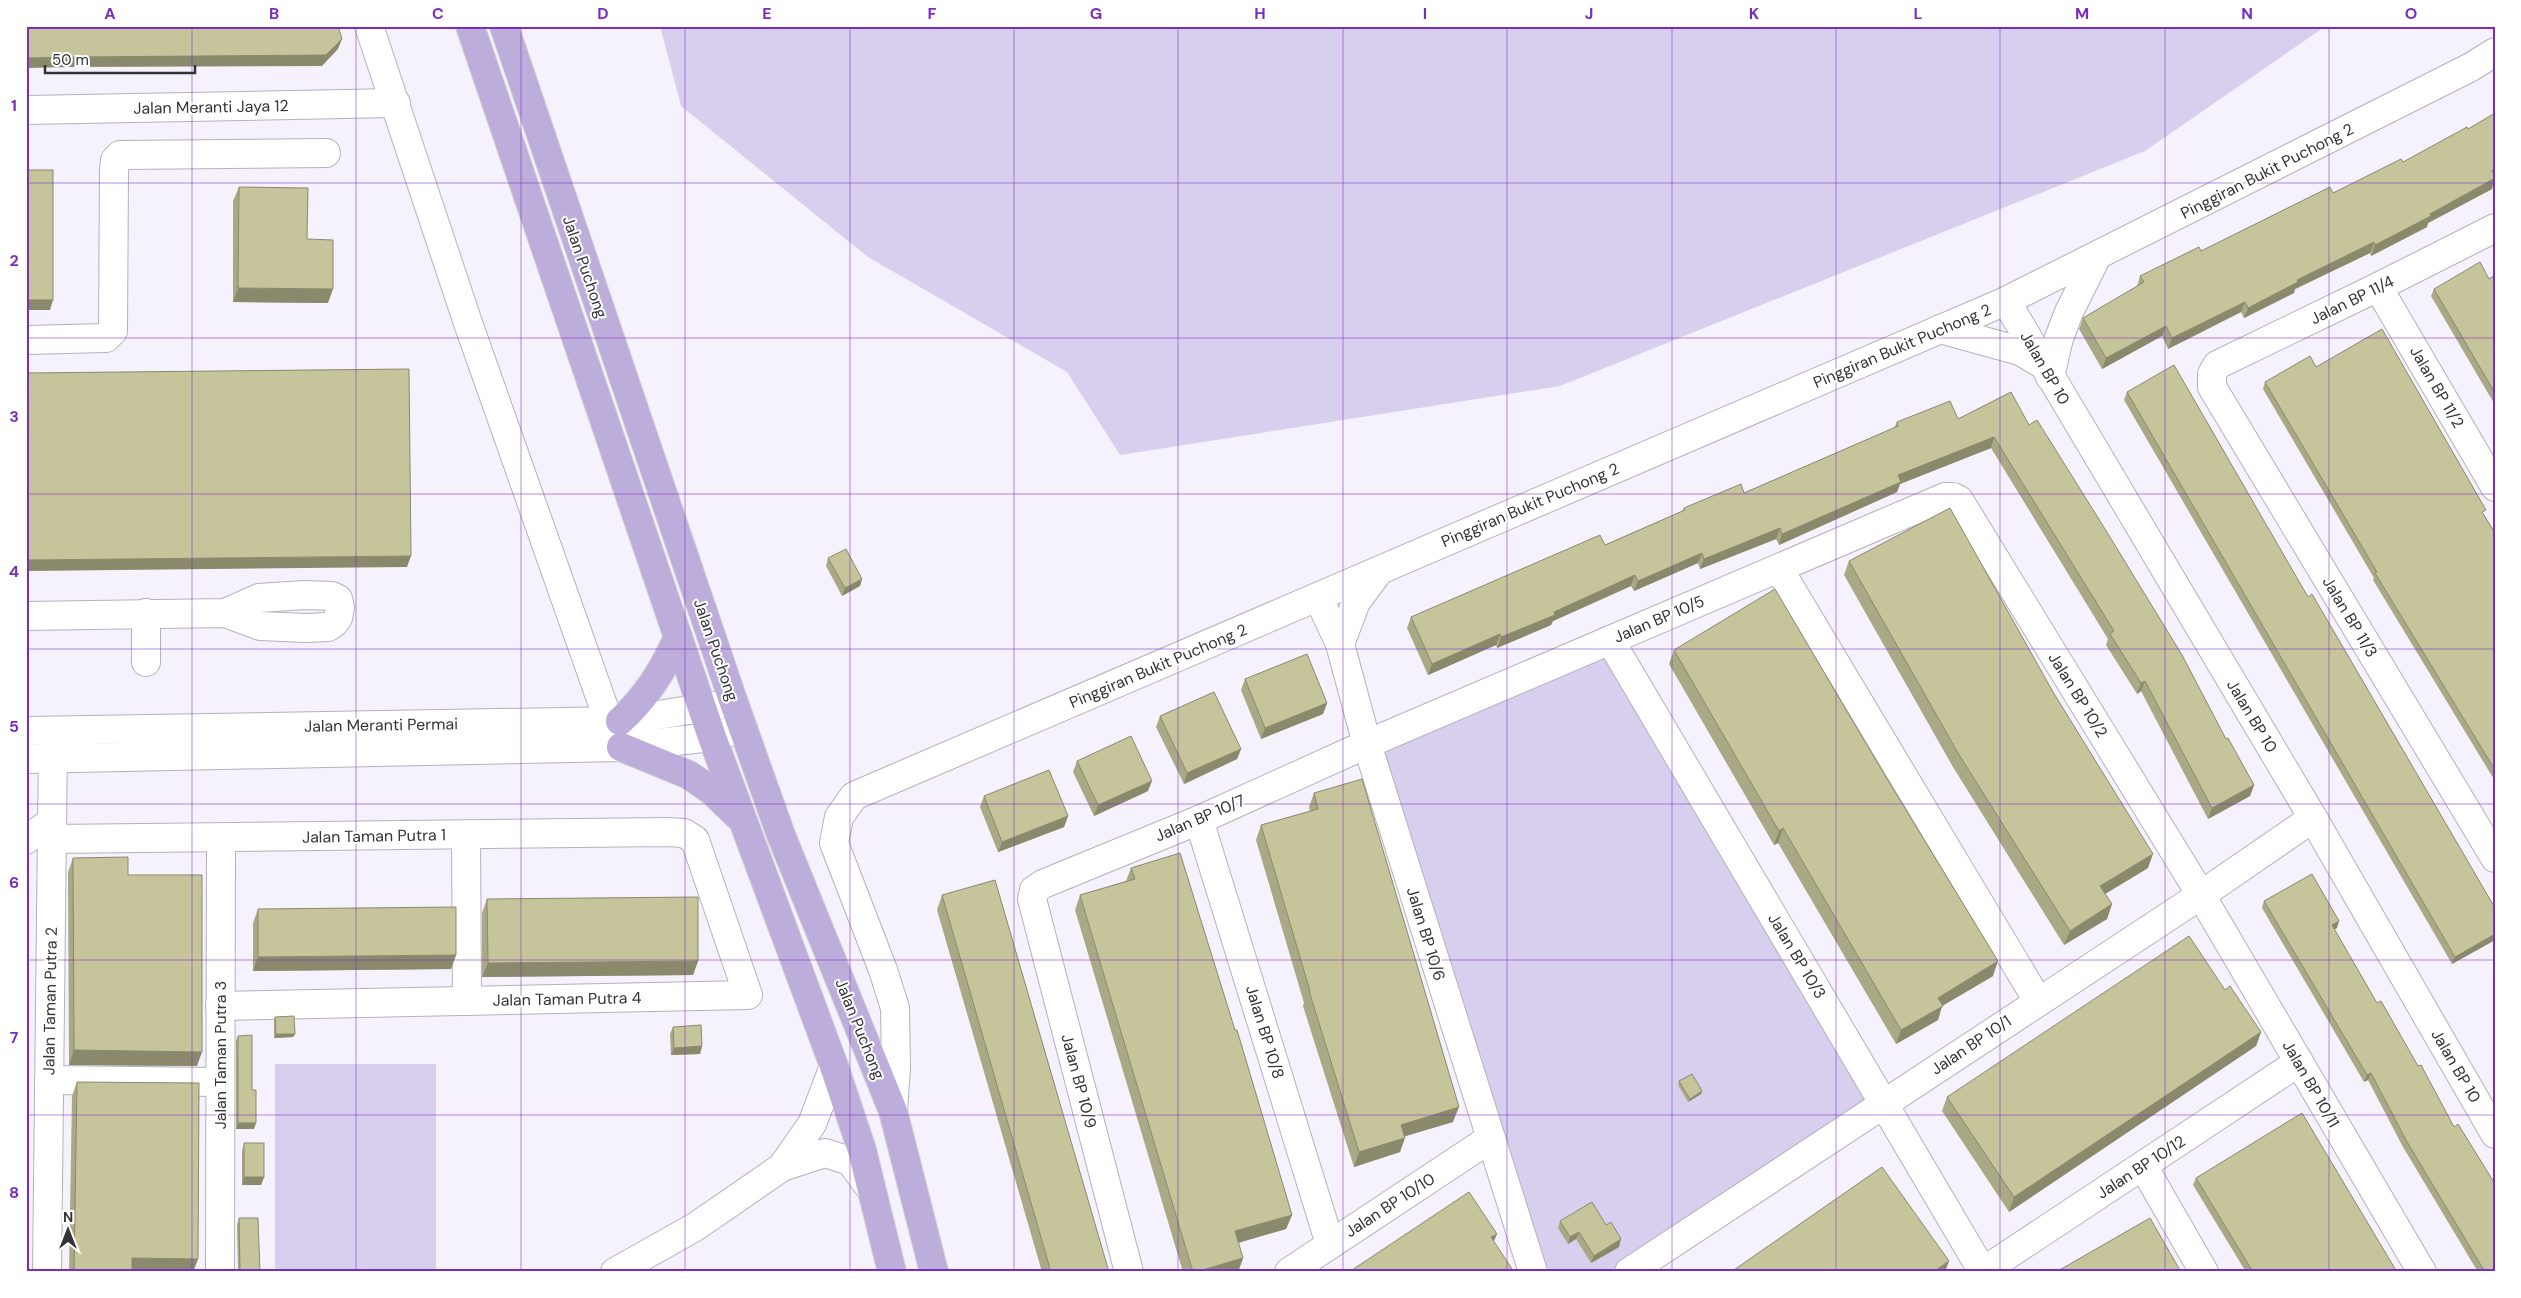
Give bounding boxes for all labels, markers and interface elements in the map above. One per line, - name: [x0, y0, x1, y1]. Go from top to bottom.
- text: A: [104, 3, 116, 24]
- text: B: [269, 3, 279, 24]
- text: C: [432, 3, 444, 24]
- text: D: [597, 3, 609, 24]
- text: E: [762, 3, 772, 24]
- text: F: [928, 3, 937, 24]
- text: G: [1090, 3, 1102, 24]
- text: H: [1254, 3, 1266, 24]
- text: I: [1423, 3, 1427, 24]
- text: J: [1585, 3, 1593, 24]
- text: K: [1749, 3, 1760, 24]
- text: L: [1914, 3, 1923, 24]
- text: M: [2075, 3, 2089, 24]
- text: N: [2241, 3, 2253, 24]
- text: O: [2405, 3, 2417, 24]
- scale bar: [45, 42, 195, 74]
- text: 50 m: [52, 50, 89, 70]
- text: 1: [11, 95, 17, 116]
- street label: Jalan Meranti Jaya 12: [133, 95, 289, 119]
- street label: Pinggiran Bukit Puchong 2: [2177, 118, 2357, 224]
- street label: Jalan Puchong: [558, 213, 612, 321]
- text: 2: [9, 250, 19, 271]
- street label: Jalan BP 11/4: [2307, 271, 2398, 329]
- street label: Pinggiran Bukit Puchong 2: [1810, 299, 1994, 393]
- street label: Jalan BP 10: [2016, 327, 2075, 409]
- street label: Jalan BP 11/2: [2405, 342, 2469, 432]
- text: 3: [9, 406, 19, 427]
- street label: Pinggiran Bukit Puchong 2: [1438, 458, 1622, 552]
- text: 4: [9, 561, 19, 582]
- street label: Jalan BP 11/3: [2318, 573, 2382, 661]
- street label: Jalan BP 10/5: [1610, 590, 1708, 648]
- street label: Jalan Puchong: [689, 596, 743, 704]
- street label: Pinggiran Bukit Puchong 2: [1066, 619, 1250, 713]
- street label: Jalan BP 10/2: [2044, 649, 2112, 741]
- street label: Jalan BP 10: [2222, 676, 2282, 756]
- street label: Jalan Meranti Permai: [304, 713, 458, 737]
- text: 5: [9, 716, 19, 737]
- street label: Jalan BP 10/7: [1152, 790, 1248, 846]
- street label: Jalan Taman Putra 1: [302, 824, 446, 848]
- text: 6: [9, 872, 19, 893]
- street label: Jalan BP 10/6: [1402, 885, 1450, 983]
- street label: Jalan BP 10/3: [1763, 909, 1831, 1003]
- street label: Jalan Taman Putra 2: [38, 927, 62, 1075]
- street label: Jalan Puchong: [830, 976, 890, 1083]
- street label: Jalan Taman Putra 3: [210, 981, 231, 1129]
- street label: Jalan BP 10/8: [1241, 983, 1289, 1081]
- street label: Jalan Taman Putra 4: [493, 987, 642, 1011]
- street label: Jalan BP 10/1: [1927, 1011, 2015, 1079]
- street label: Jalan BP 10: [2427, 1025, 2486, 1107]
- text: 7: [10, 1027, 19, 1048]
- street label: Jalan BP 10/9: [1056, 1032, 1102, 1130]
- street label: Jalan BP 10/11: [2278, 1037, 2344, 1131]
- street label: Jalan BP 10/12: [2093, 1131, 2189, 1203]
- street label: Jalan BP 10/10: [1341, 1168, 1439, 1242]
- text: 8: [9, 1182, 19, 1203]
- north arrow: [42, 1206, 92, 1256]
- text: N: [63, 1208, 73, 1226]

